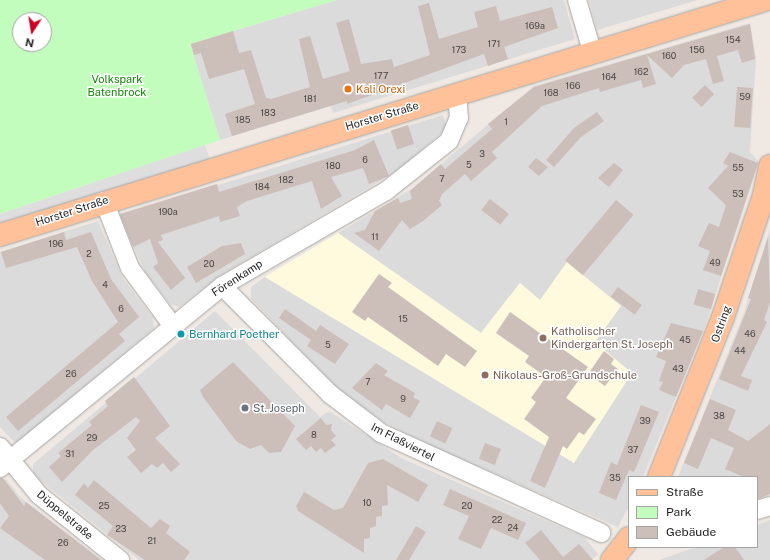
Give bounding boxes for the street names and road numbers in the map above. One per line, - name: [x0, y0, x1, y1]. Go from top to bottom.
- street label: Horster Straße: [344, 99, 420, 133]
- street label: Horster Straße: [34, 193, 110, 229]
- street label: Förenkamp: [209, 257, 265, 299]
- street label: Ostring: [708, 304, 734, 344]
- street label: Im Flaßviertel: [369, 420, 437, 464]
- street label: Düppelstraße: [34, 488, 96, 542]

